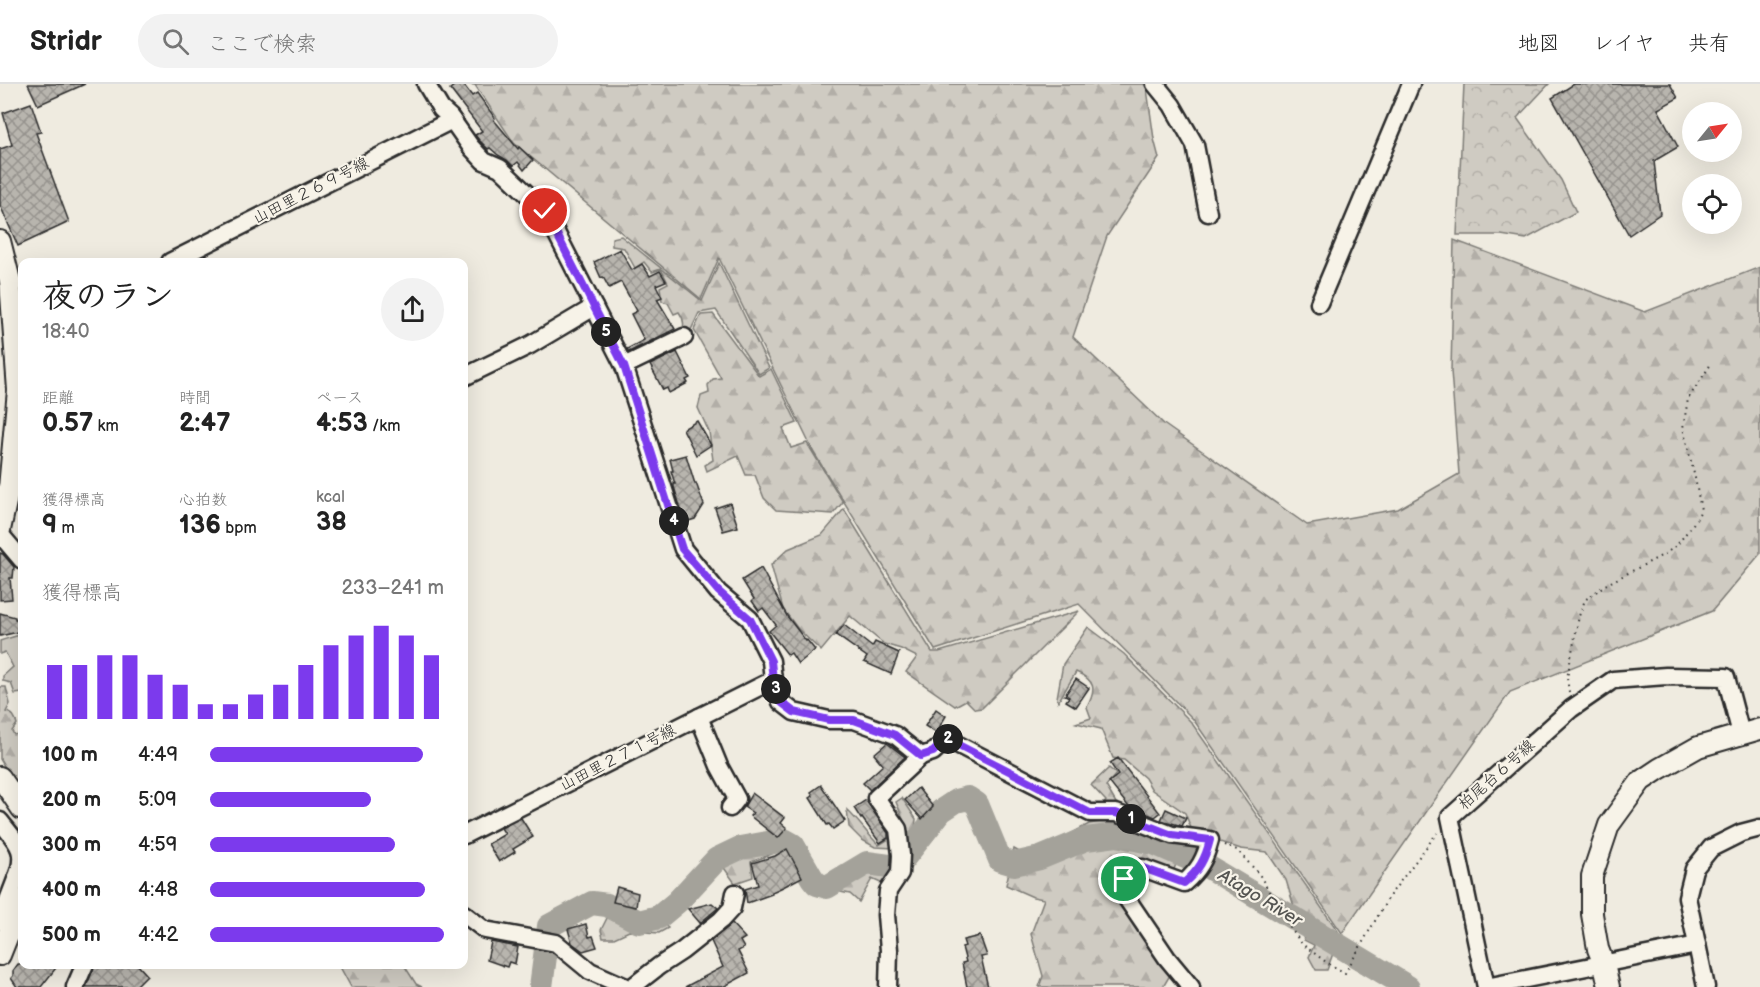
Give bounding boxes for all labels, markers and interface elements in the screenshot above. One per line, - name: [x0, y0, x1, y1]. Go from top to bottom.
- search box: [138, 14, 558, 68]
- text: Stridr: [30, 25, 102, 58]
- icon: search: [159, 25, 192, 58]
- text: ここで検索: [207, 31, 317, 58]
- text: 地図: [1518, 31, 1560, 56]
- text: レイヤ: [1593, 31, 1655, 56]
- text: 共有: [1688, 31, 1730, 56]
- north arrow: [1682, 102, 1742, 162]
- map controls: [1682, 102, 1742, 234]
- street label: 山田里２６９号線: [250, 153, 372, 229]
- button: locate: [1682, 174, 1742, 234]
- pin: [519, 185, 570, 236]
- icon: check: [528, 194, 561, 227]
- text: 夜のラン: [42, 277, 174, 317]
- button: share: [381, 278, 444, 341]
- pin: 5: [591, 317, 621, 347]
- text: 18:40: [42, 320, 89, 344]
- text: 5: [601, 322, 611, 341]
- text: 距離: [42, 389, 74, 408]
- text: 時間: [179, 389, 211, 408]
- text: ペース: [316, 389, 363, 408]
- text: 0.57: [42, 408, 93, 439]
- text: 2:47: [179, 408, 230, 439]
- text: 4:53: [316, 408, 368, 439]
- text: km: [93, 417, 119, 436]
- text: /km: [368, 417, 400, 436]
- text: kcal: [316, 488, 345, 507]
- text: 獲得標高: [42, 491, 106, 510]
- text: 心拍数: [179, 491, 227, 510]
- pin: 4: [659, 506, 689, 536]
- text: 38: [316, 507, 347, 538]
- text: 9: [42, 510, 57, 541]
- text: 136: [179, 510, 221, 541]
- text: 4: [669, 511, 679, 530]
- text: m: [57, 519, 75, 538]
- text: bpm: [221, 519, 257, 538]
- text: 233–241 m: [341, 576, 444, 600]
- text: 獲得標高: [42, 581, 122, 605]
- pin: 3: [761, 674, 791, 704]
- text: 3: [771, 679, 781, 698]
- street label: 山田里２７１号線: [557, 720, 679, 796]
- pin: 2: [933, 724, 963, 754]
- text: 2: [943, 729, 953, 748]
- street label: 柏尾台６号線: [1455, 736, 1539, 814]
- text: 100 m: [42, 743, 98, 767]
- text: 4:49: [138, 743, 178, 767]
- text: 200 m: [42, 788, 101, 812]
- text: 5:09: [138, 788, 177, 812]
- pin: 1: [1116, 804, 1146, 834]
- text: 1: [1128, 809, 1134, 828]
- text: 300 m: [42, 833, 101, 857]
- text: 4:59: [138, 833, 177, 857]
- pin: [1098, 853, 1149, 904]
- icon: arrive: [1107, 862, 1140, 895]
- water label: Atago River: [1214, 864, 1307, 932]
- text: 400 m: [42, 878, 101, 902]
- text: 4:48: [138, 878, 178, 902]
- text: 500 m: [42, 923, 101, 947]
- text: 4:42: [138, 923, 178, 947]

